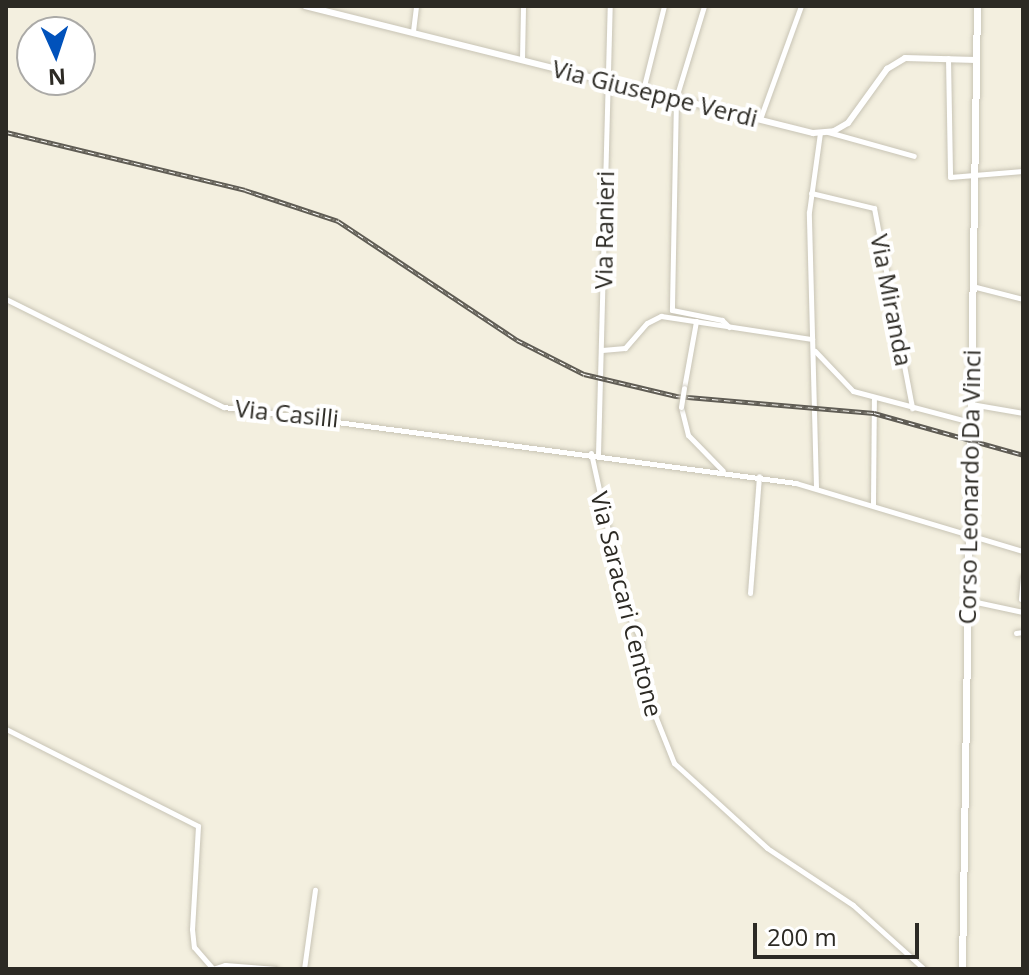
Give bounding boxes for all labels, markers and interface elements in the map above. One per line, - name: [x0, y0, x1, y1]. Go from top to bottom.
- north arrow: [16, 16, 96, 96]
- street label: Via Giuseppe Verdi: [549, 54, 761, 132]
- text: N: [47, 63, 67, 93]
- street label: Via Ranieri: [589, 171, 619, 289]
- street label: Via Miranda: [865, 232, 919, 368]
- street label: Corso Leonardo Da Vinci: [952, 349, 986, 625]
- street label: Via Casilli: [234, 393, 340, 433]
- street label: Via Saracari Centone: [585, 488, 669, 720]
- scale bar: [757, 907, 923, 957]
- text: 200 m: [767, 920, 837, 953]

